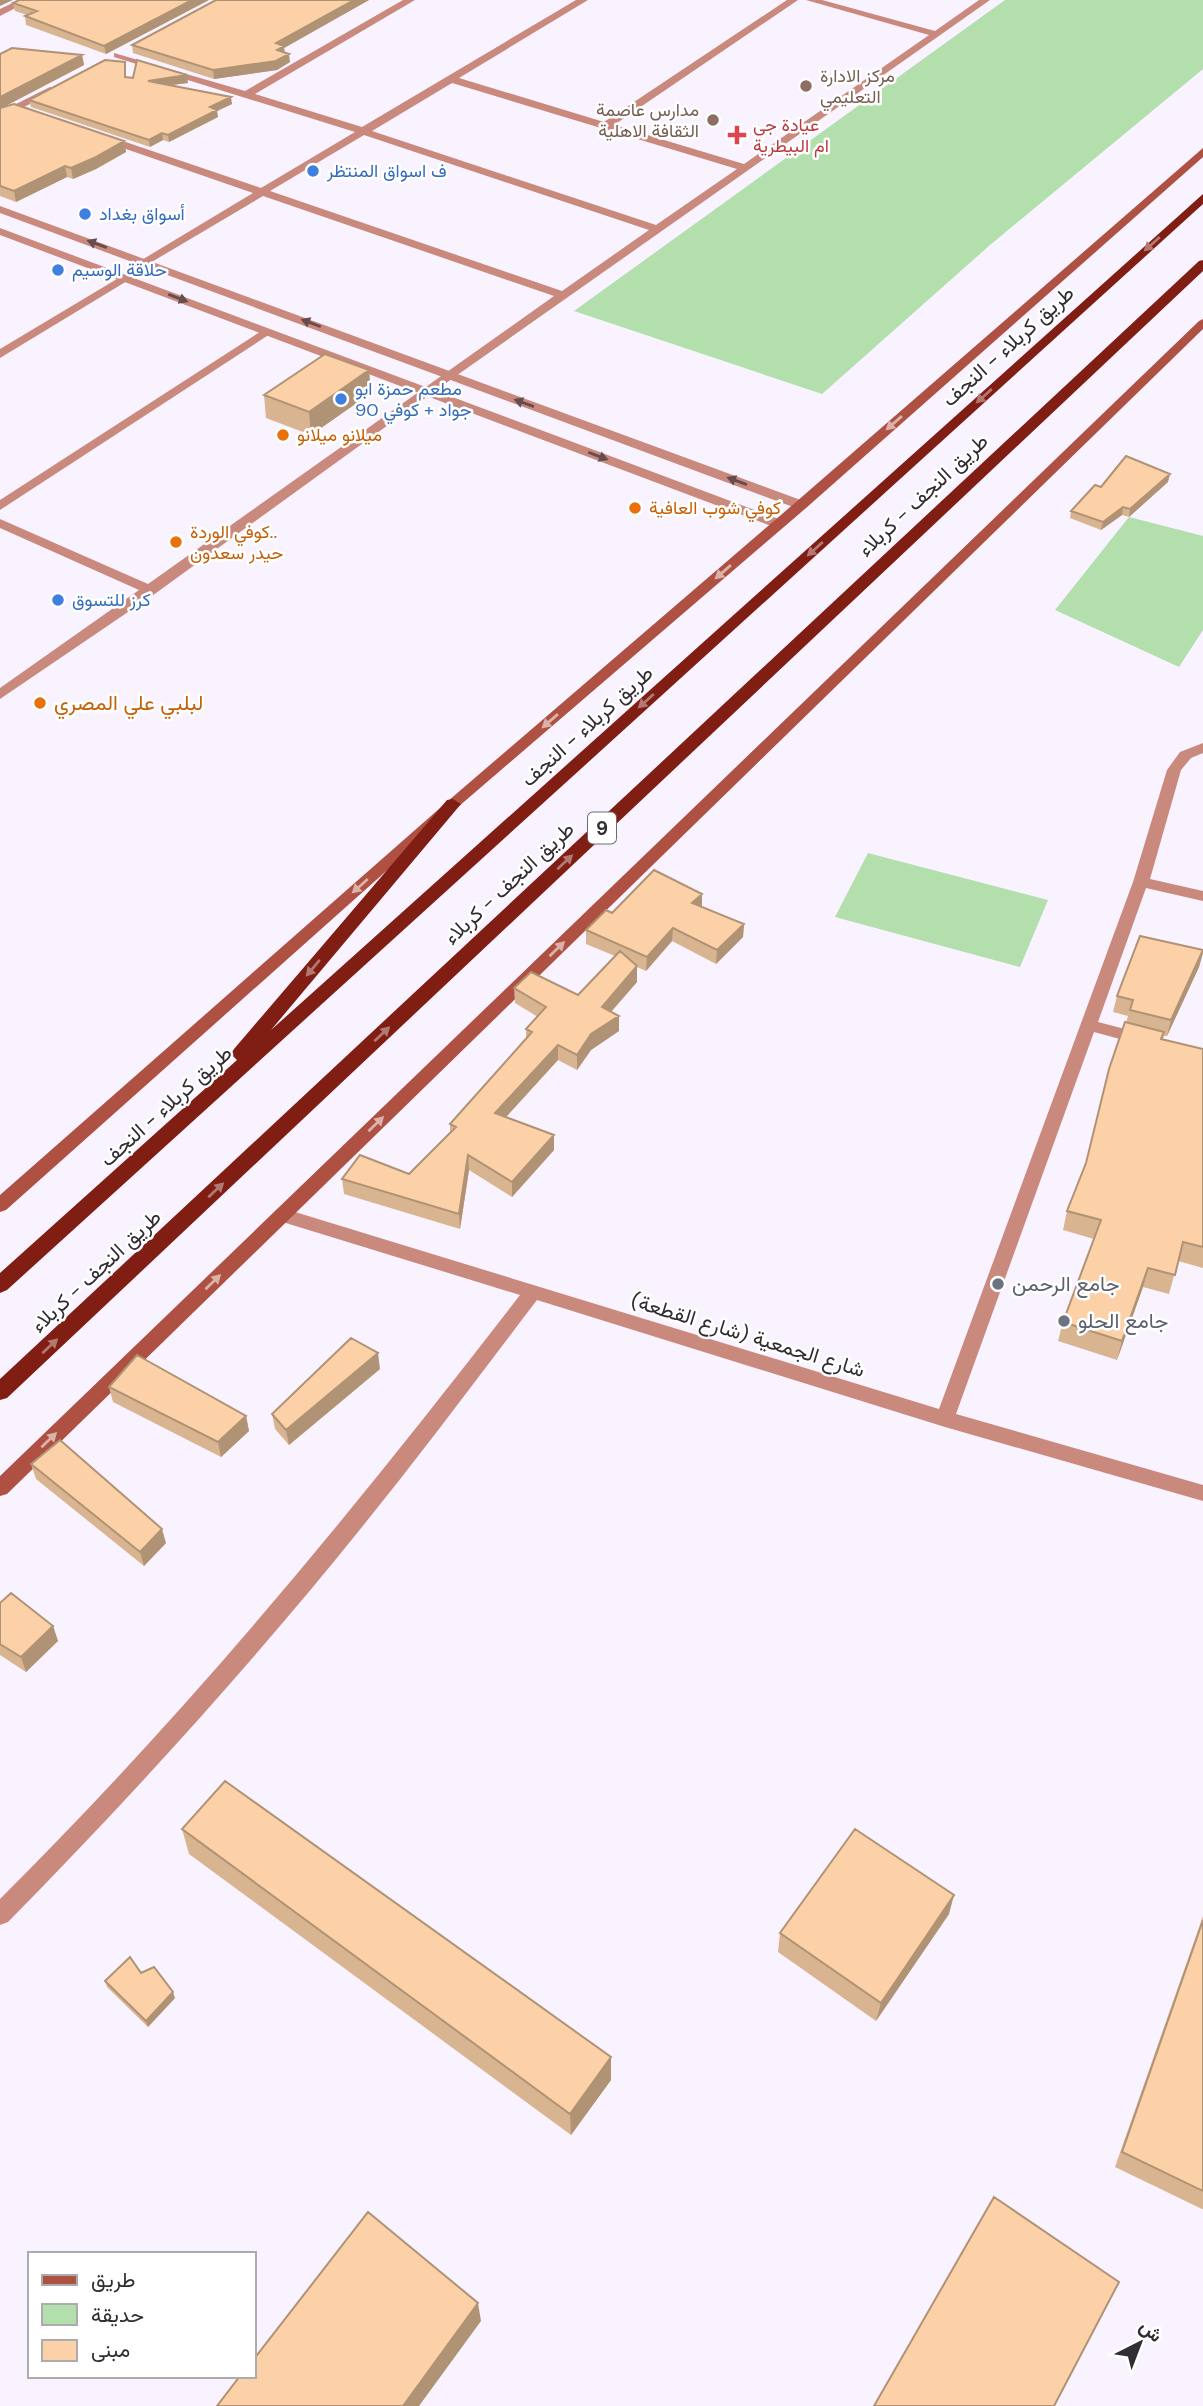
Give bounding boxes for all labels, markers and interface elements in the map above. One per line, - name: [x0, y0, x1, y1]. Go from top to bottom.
- place label: مركز الادارة التعليمي: [820, 64, 895, 112]
- marker: مركز الادارة التعليمي: [798, 78, 814, 94]
- place label: مدارس عاصمة الثقافة الاهلية: [596, 98, 699, 143]
- marker: مدارس عاصمة الثقافة الاهلية: [705, 112, 721, 128]
- place label: عيادة جي ام البيطرية: [753, 113, 829, 158]
- marker: عيادة جي ام البيطرية: [727, 125, 747, 145]
- place label: ف اسواق المنتظر: [326, 159, 446, 183]
- marker: ف اسواق المنتظر: [305, 163, 321, 179]
- place label: أسواق بغداد: [99, 202, 185, 226]
- marker: أسواق بغداد: [77, 206, 93, 222]
- one-way arrow: [1144, 235, 1161, 251]
- one-way arrow: [87, 238, 108, 249]
- place label: حلاقة الوسيم: [72, 258, 167, 282]
- marker: حلاقة الوسيم: [50, 262, 66, 278]
- street label: طريق کربلاء - النجف: [936, 279, 1080, 413]
- one-way arrow: [168, 293, 189, 304]
- one-way arrow: [300, 317, 321, 328]
- place label: مطعم حمزة ابو جواد + كوفي 90: [355, 377, 472, 425]
- one-way arrow: [975, 388, 992, 403]
- marker: مطعم حمزة ابو جواد + كوفي 90: [333, 391, 349, 407]
- one-way arrow: [513, 397, 534, 408]
- one-way arrow: [885, 415, 903, 431]
- place label: ميلانو ميلانو: [297, 423, 382, 447]
- marker: ميلانو ميلانو: [275, 427, 291, 443]
- street label: طريق النجف - کربلاء: [852, 427, 994, 563]
- one-way arrow: [587, 450, 608, 461]
- one-way arrow: [727, 475, 748, 486]
- place label: كوفي شوب العافية: [649, 496, 781, 523]
- marker: كوفي شوب العافية: [627, 500, 643, 516]
- place label: كوفي الوردة.. حيدر سعدون: [190, 520, 283, 565]
- marker: كوفي الوردة.. حيدر سعدون: [168, 534, 184, 550]
- one-way arrow: [807, 540, 824, 556]
- one-way arrow: [714, 564, 731, 579]
- place label: كرز للتسوق: [72, 588, 151, 612]
- marker: كرز للتسوق: [50, 592, 66, 608]
- street label: طريق کربلاء - النجف: [515, 659, 659, 793]
- place label: لبلبي علي المصري: [54, 689, 203, 720]
- one-way arrow: [637, 693, 655, 709]
- marker: لبلبي علي المصري: [32, 695, 48, 711]
- one-way arrow: [541, 713, 559, 729]
- road number: 9: [588, 813, 616, 844]
- street label: طريق النجف - کربلاء: [438, 815, 580, 951]
- one-way arrow: [556, 854, 574, 870]
- one-way arrow: [351, 878, 369, 894]
- one-way arrow: [548, 941, 565, 957]
- one-way arrow: [305, 959, 321, 977]
- one-way arrow: [373, 1027, 390, 1043]
- street label: طريق کربلاء - النجف: [94, 1039, 238, 1173]
- one-way arrow: [367, 1117, 384, 1133]
- one-way arrow: [207, 1182, 225, 1198]
- street label: طريق النجف - کربلاء: [25, 1203, 167, 1339]
- place label: جامع الرحمن: [1012, 1270, 1120, 1298]
- one-way arrow: [204, 1274, 221, 1291]
- marker: جامع الرحمن: [990, 1276, 1006, 1292]
- street label: شارع الجمعية (شارع القطعة): [628, 1286, 868, 1384]
- place label: جامع الحلو: [1078, 1307, 1168, 1335]
- marker: جامع الحلو: [1056, 1313, 1072, 1329]
- one-way arrow: [41, 1338, 58, 1354]
- one-way arrow: [40, 1433, 57, 1449]
- legend: [28, 2252, 256, 2378]
- text: طريق: [91, 2266, 136, 2294]
- text: حديقة: [91, 2301, 144, 2329]
- north arrow: [1105, 2308, 1175, 2378]
- text: ش: [1134, 2314, 1168, 2348]
- text: مبنى: [91, 2336, 130, 2364]

